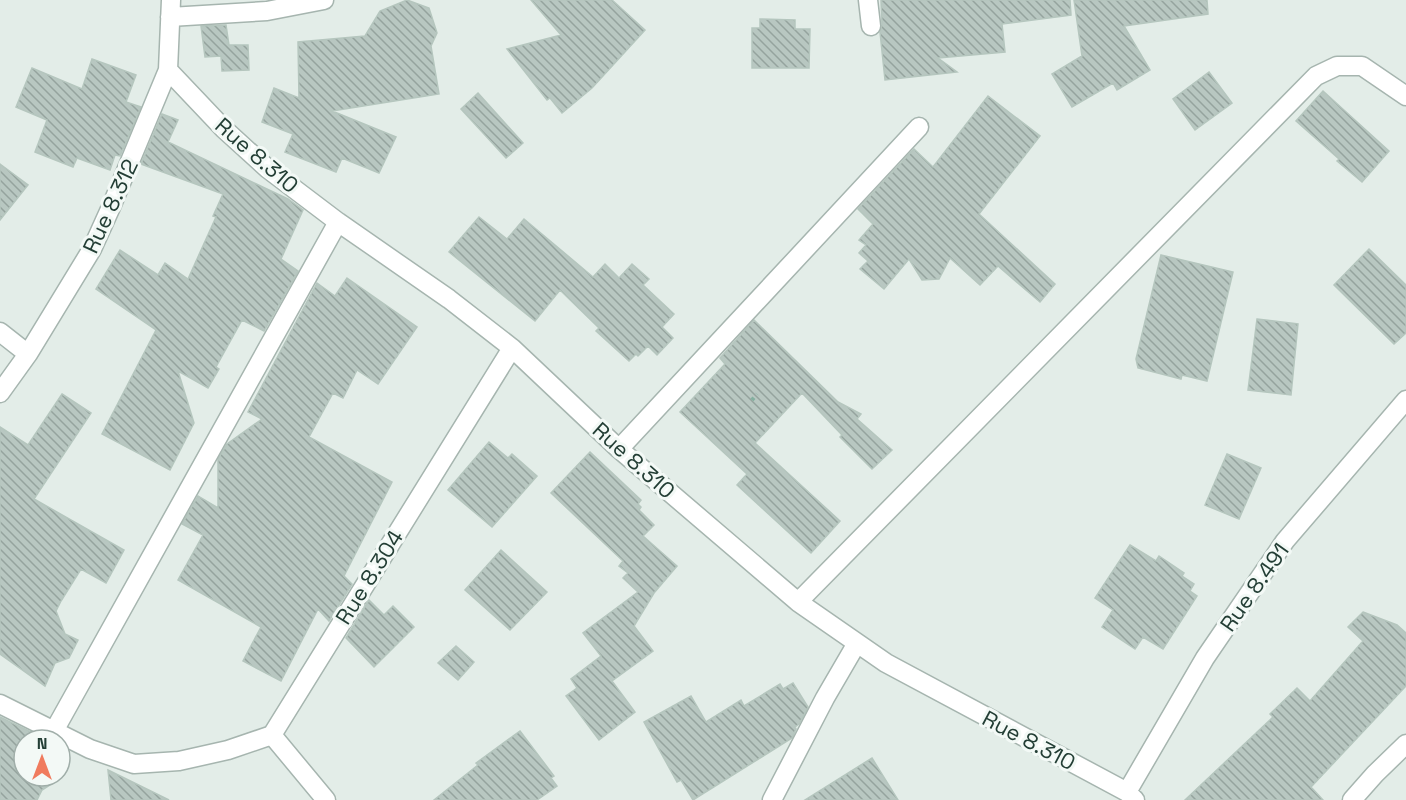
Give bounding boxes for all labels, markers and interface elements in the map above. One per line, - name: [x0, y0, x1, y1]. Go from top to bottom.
- street label: Rue 8.310: [209, 111, 305, 199]
- street label: Rue 8.312: [76, 154, 144, 258]
- street label: Rue 8.310: [587, 416, 681, 504]
- street label: Rue 8.304: [329, 524, 409, 630]
- street label: Rue 8.491: [1213, 537, 1295, 637]
- street label: Rue 8.310: [978, 704, 1080, 776]
- north arrow: [12, 728, 72, 788]
- text: N: [37, 733, 47, 754]

